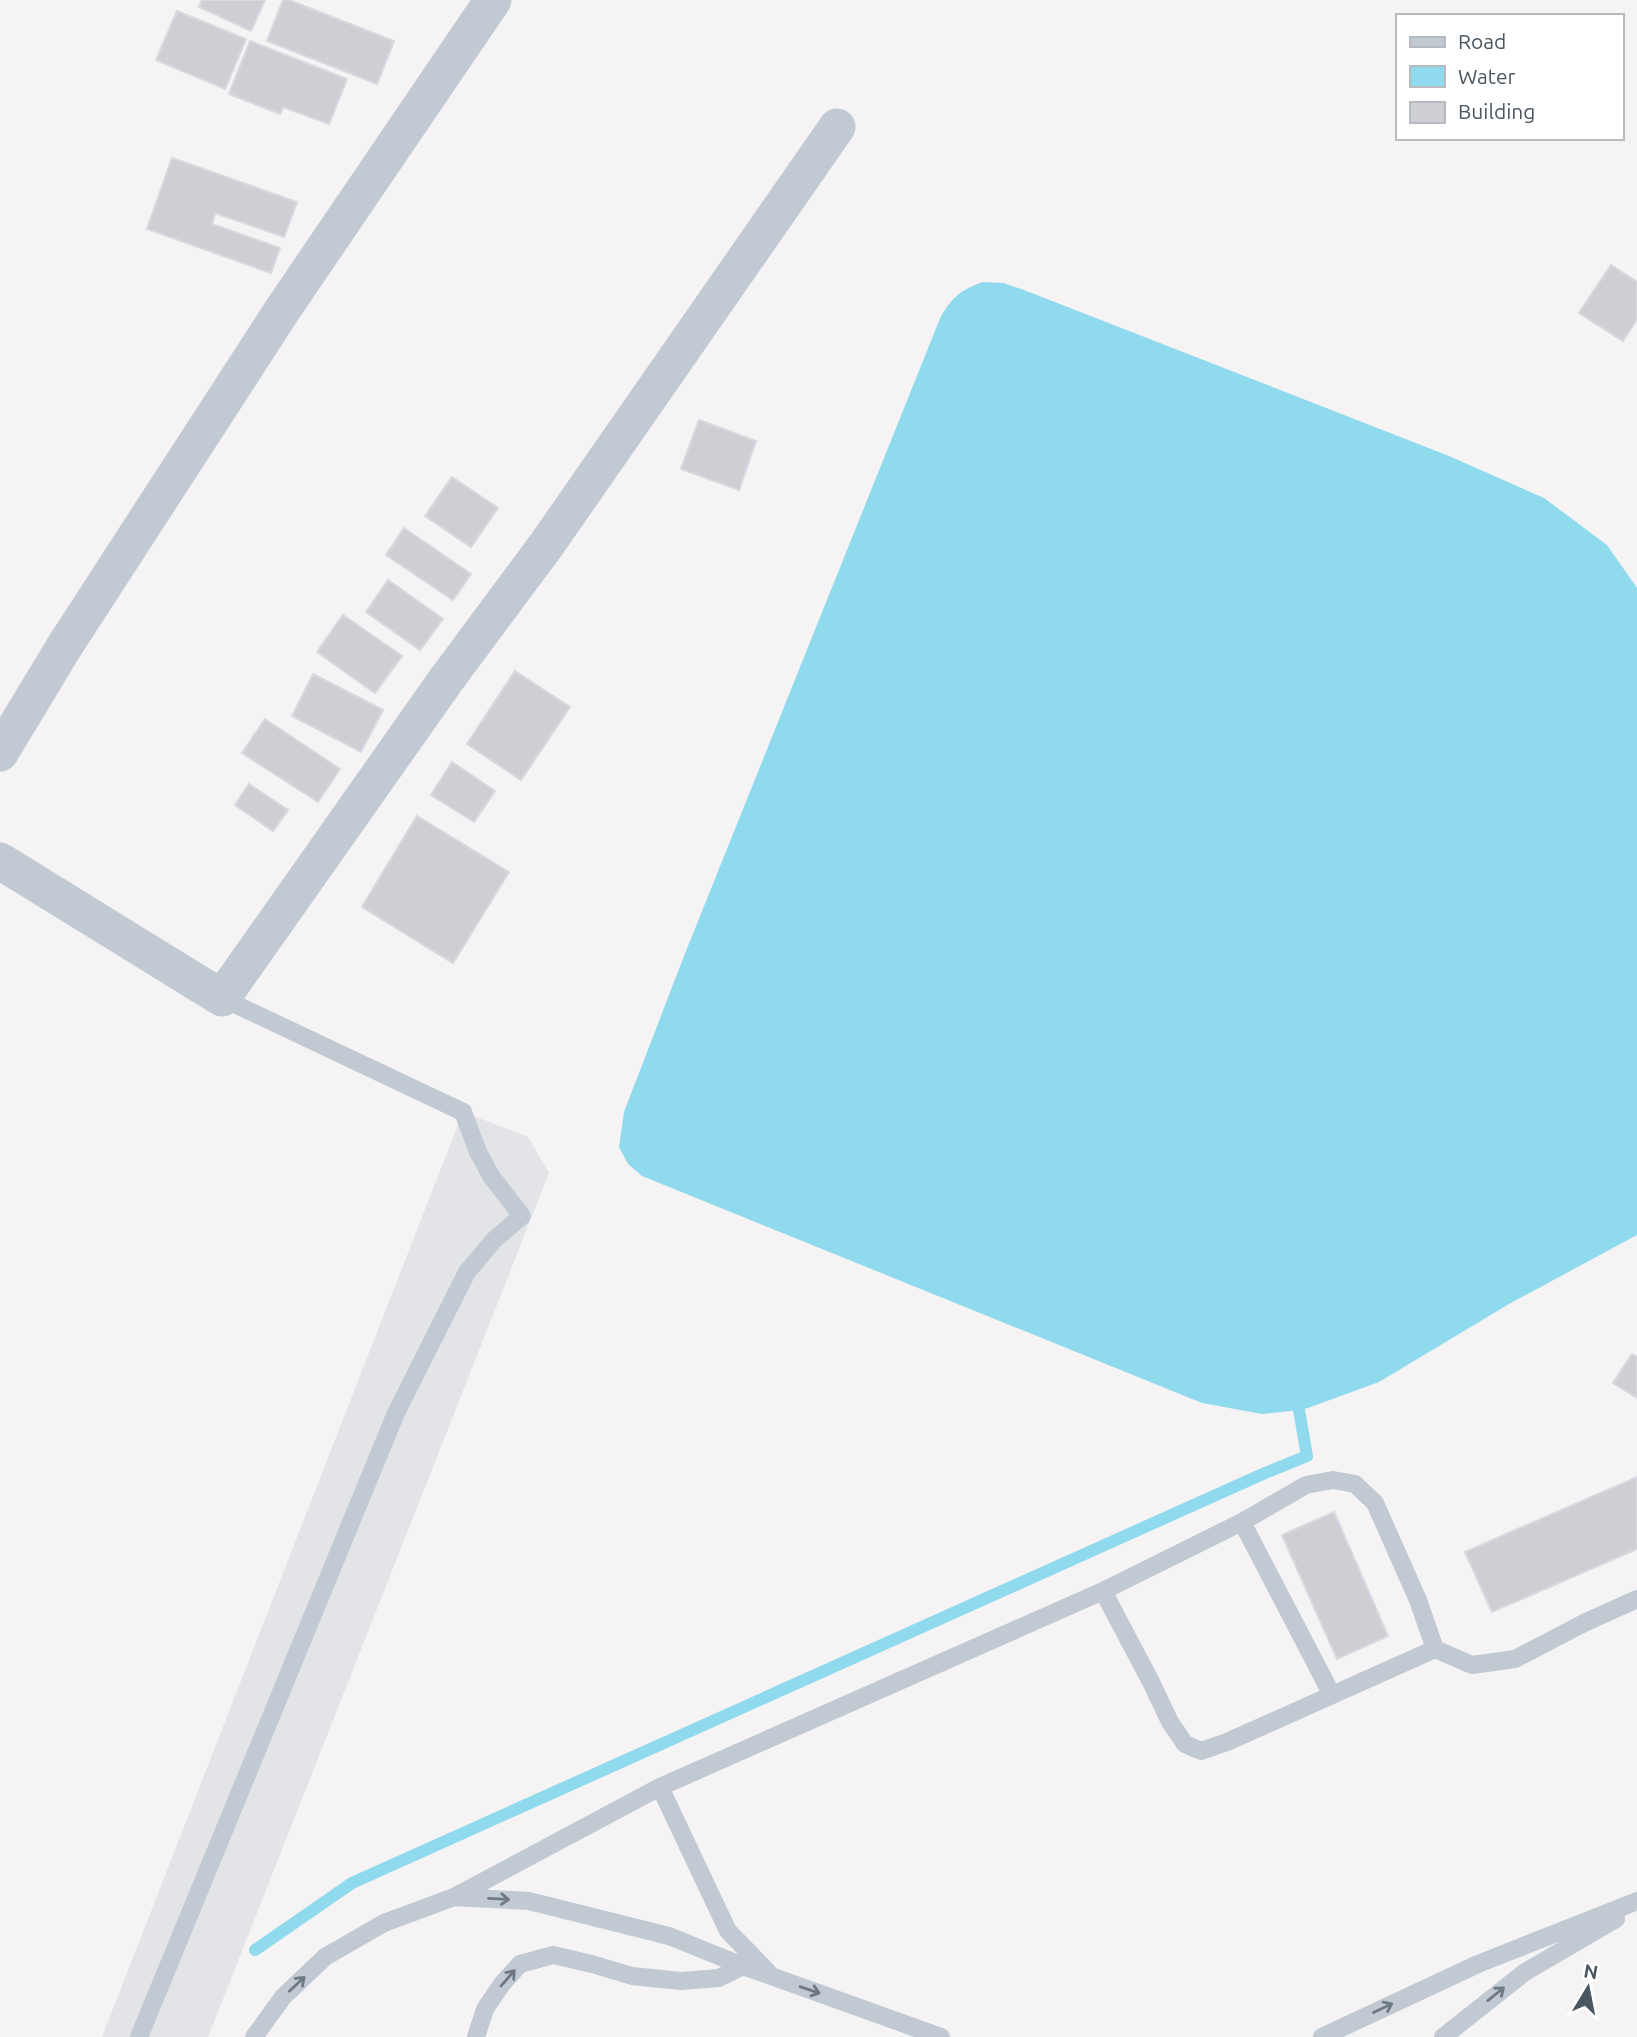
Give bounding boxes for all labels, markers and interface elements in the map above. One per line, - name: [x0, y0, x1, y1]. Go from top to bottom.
- legend: [1396, 14, 1623, 140]
- text: Road: [1458, 29, 1506, 53]
- text: Water: [1458, 64, 1516, 88]
- text: Building: [1458, 99, 1535, 123]
- one-way arrow: [487, 1893, 510, 1906]
- north arrow: [1553, 1953, 1623, 2023]
- text: N: [1582, 1959, 1600, 1983]
- one-way arrow: [500, 1969, 516, 1987]
- one-way arrow: [288, 1976, 305, 1993]
- one-way arrow: [799, 1985, 821, 1997]
- one-way arrow: [1487, 1987, 1505, 2002]
- one-way arrow: [1372, 2001, 1393, 2014]

